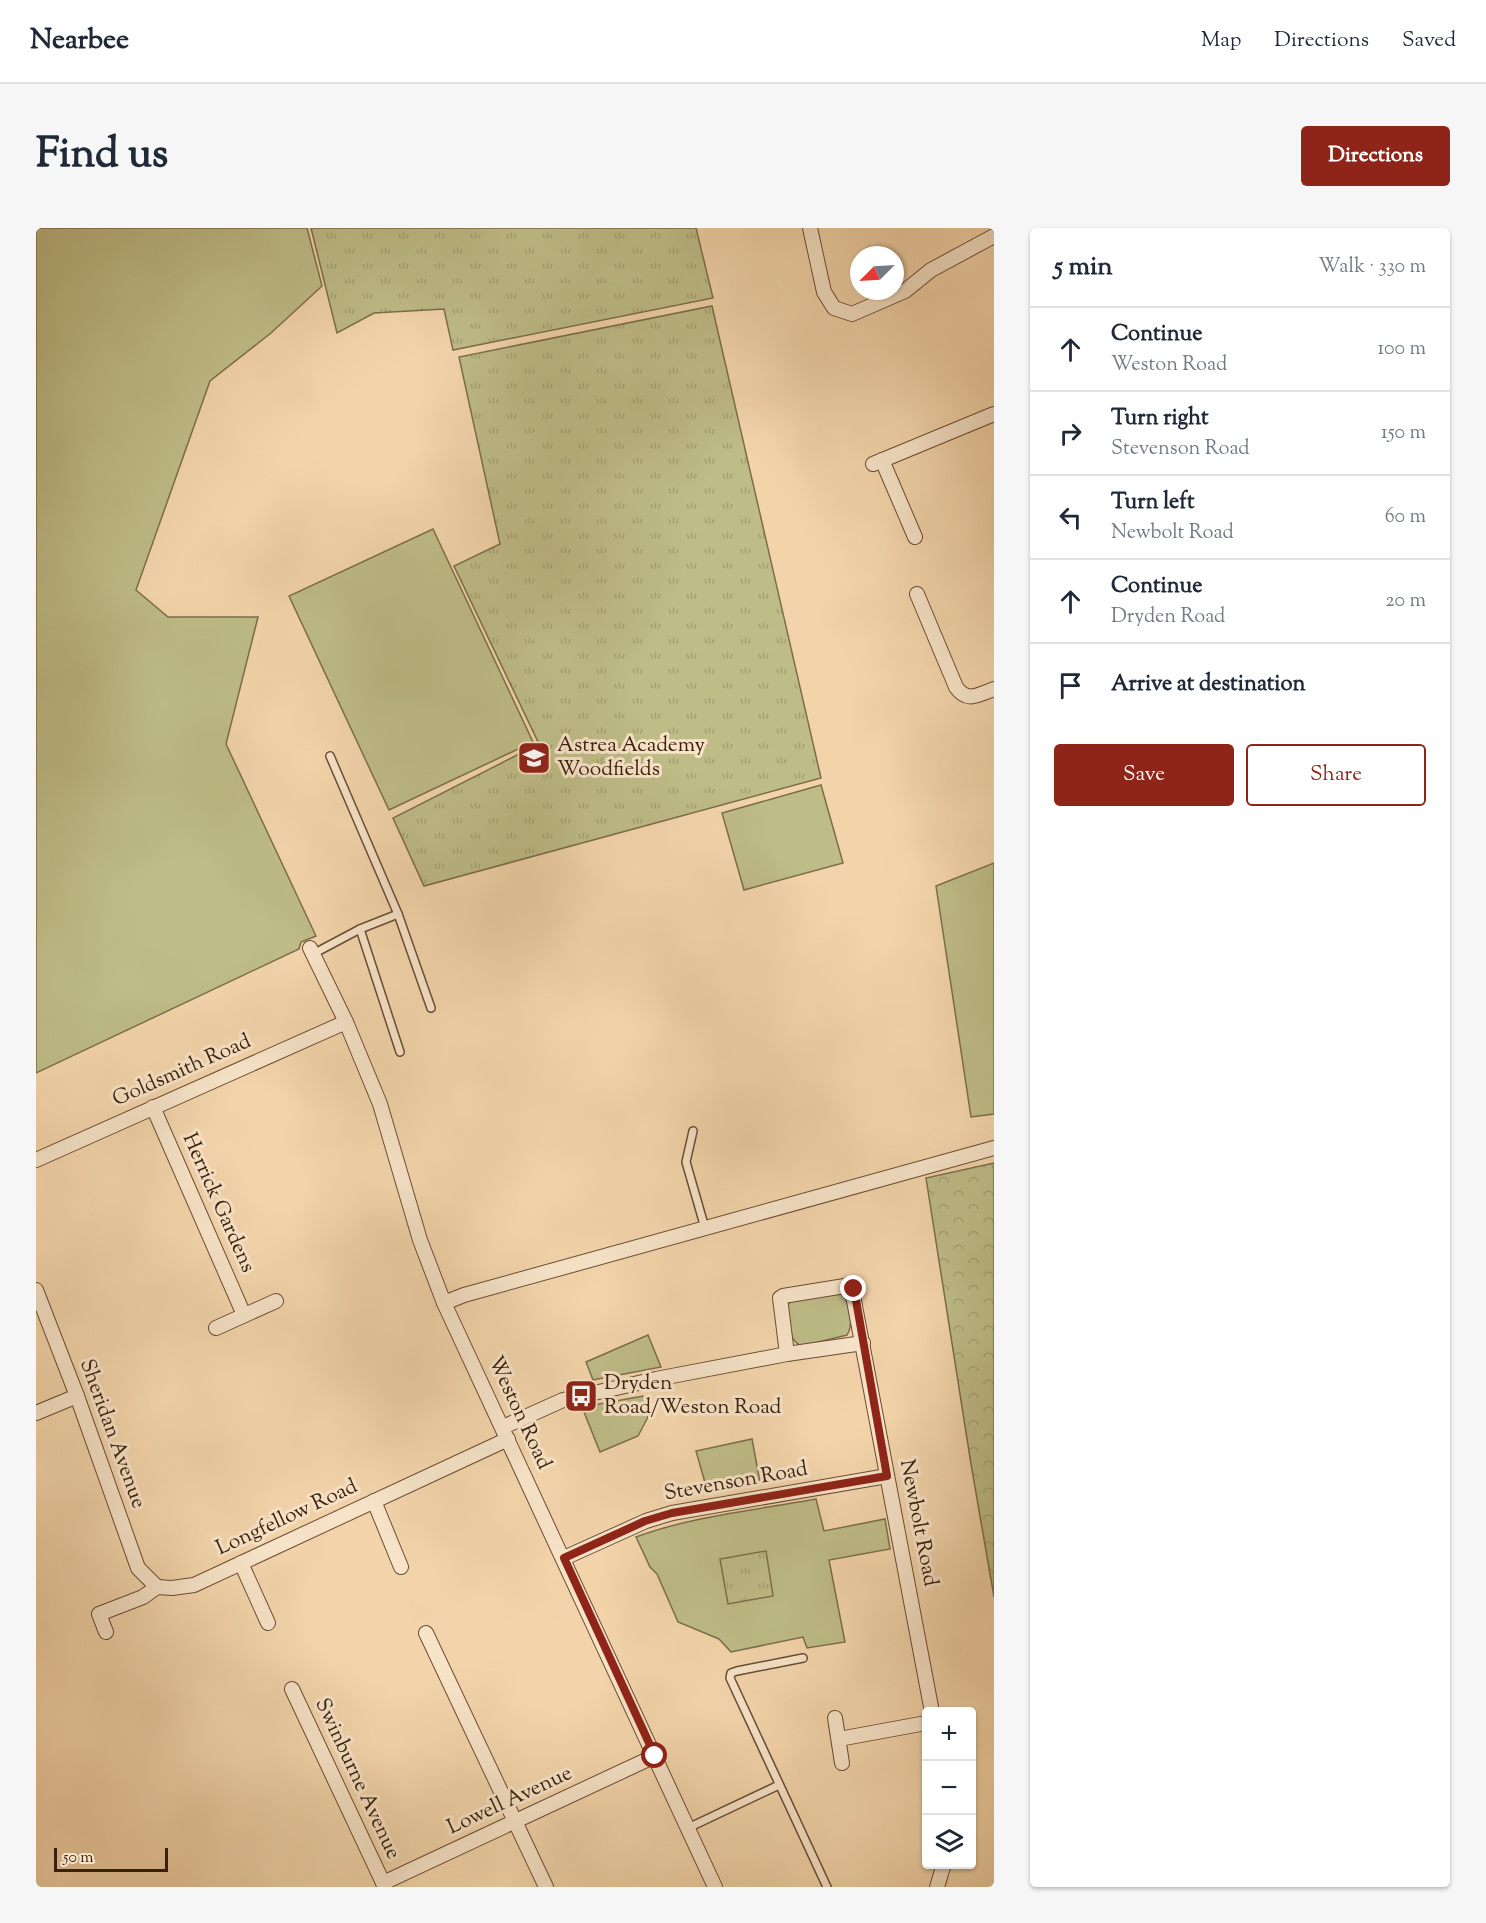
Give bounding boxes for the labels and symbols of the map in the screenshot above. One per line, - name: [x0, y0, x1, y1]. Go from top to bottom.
- north arrow: [850, 246, 904, 300]
- place label: Astrea Academy Woodfields: [557, 731, 705, 785]
- school or university icon: Astrea Academy Woodfields: [516, 740, 552, 776]
- street label: Goldsmith Road: [108, 1027, 256, 1115]
- street label: Herrick Gardens: [174, 1128, 262, 1278]
- route end: [840, 1275, 866, 1301]
- street label: Weston Road: [480, 1351, 558, 1475]
- street label: Sheridan Avenue: [71, 1355, 153, 1513]
- place label: Dryden Road/Weston Road: [604, 1369, 782, 1423]
- bus stop icon: Dryden Road/Weston Road: [563, 1378, 599, 1414]
- street label: Stevenson Road: [662, 1455, 810, 1509]
- street label: Newbolt Road: [891, 1457, 945, 1589]
- street label: Longfellow Road: [211, 1472, 363, 1564]
- street label: Swinburne Avenue: [307, 1694, 407, 1864]
- route start: [641, 1742, 667, 1768]
- street label: Lowell Avenue: [443, 1759, 577, 1843]
- scale bar: [54, 1845, 168, 1872]

